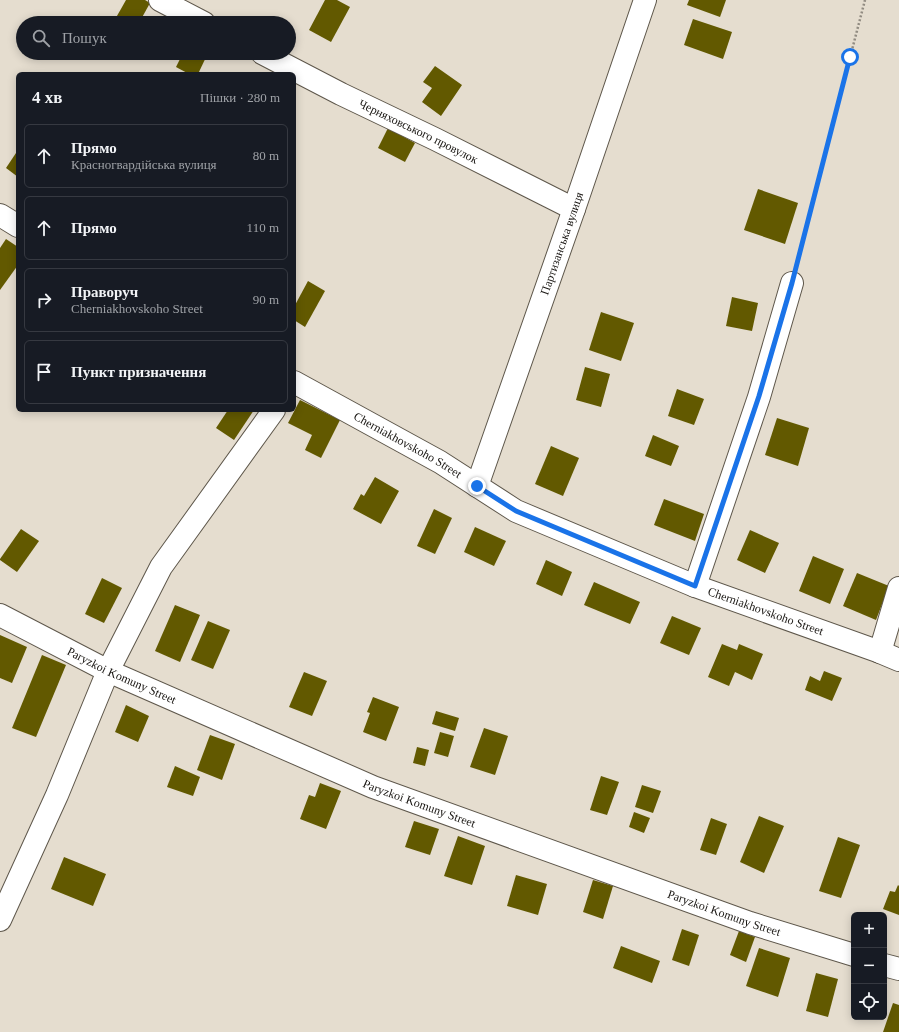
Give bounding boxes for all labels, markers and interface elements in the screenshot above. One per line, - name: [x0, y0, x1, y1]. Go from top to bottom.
- search box: [16, 16, 296, 60]
- icon: search: [30, 27, 52, 49]
- text: Пошук: [62, 30, 107, 46]
- route start: [841, 48, 859, 66]
- text: 4 хв: [32, 88, 62, 107]
- text: Пішки · 280 m: [200, 90, 280, 105]
- street label: Черняховського провулок: [356, 97, 480, 167]
- text: Прямо: [71, 140, 117, 156]
- icon: ahead: [33, 145, 55, 167]
- text: 80 m: [253, 148, 279, 163]
- text: Красногвардійська вулиця: [71, 157, 217, 172]
- street label: Партизанська вулиця: [537, 190, 586, 297]
- icon: ahead: [33, 217, 55, 239]
- text: Прямо: [71, 220, 117, 236]
- text: 110 m: [247, 220, 279, 235]
- text: Праворуч: [71, 284, 138, 300]
- icon: right: [33, 289, 55, 311]
- text: 90 m: [253, 292, 279, 307]
- text: Cherniakhovskoho Street: [71, 301, 203, 316]
- icon: arrive: [33, 361, 55, 383]
- text: Пункт призначення: [71, 364, 206, 380]
- street label: Cherniakhovskoho Street: [351, 409, 465, 481]
- route end: [468, 477, 486, 495]
- street label: Cherniakhovskoho Street: [706, 584, 826, 638]
- street label: Paryzkoi Komuny Street: [65, 644, 179, 707]
- street label: Paryzkoi Komuny Street: [361, 776, 478, 831]
- street label: Paryzkoi Komuny Street: [666, 887, 783, 939]
- map controls: [851, 912, 887, 1020]
- button: +: [851, 912, 887, 948]
- button: −: [851, 948, 887, 984]
- button: locate: [851, 984, 887, 1020]

